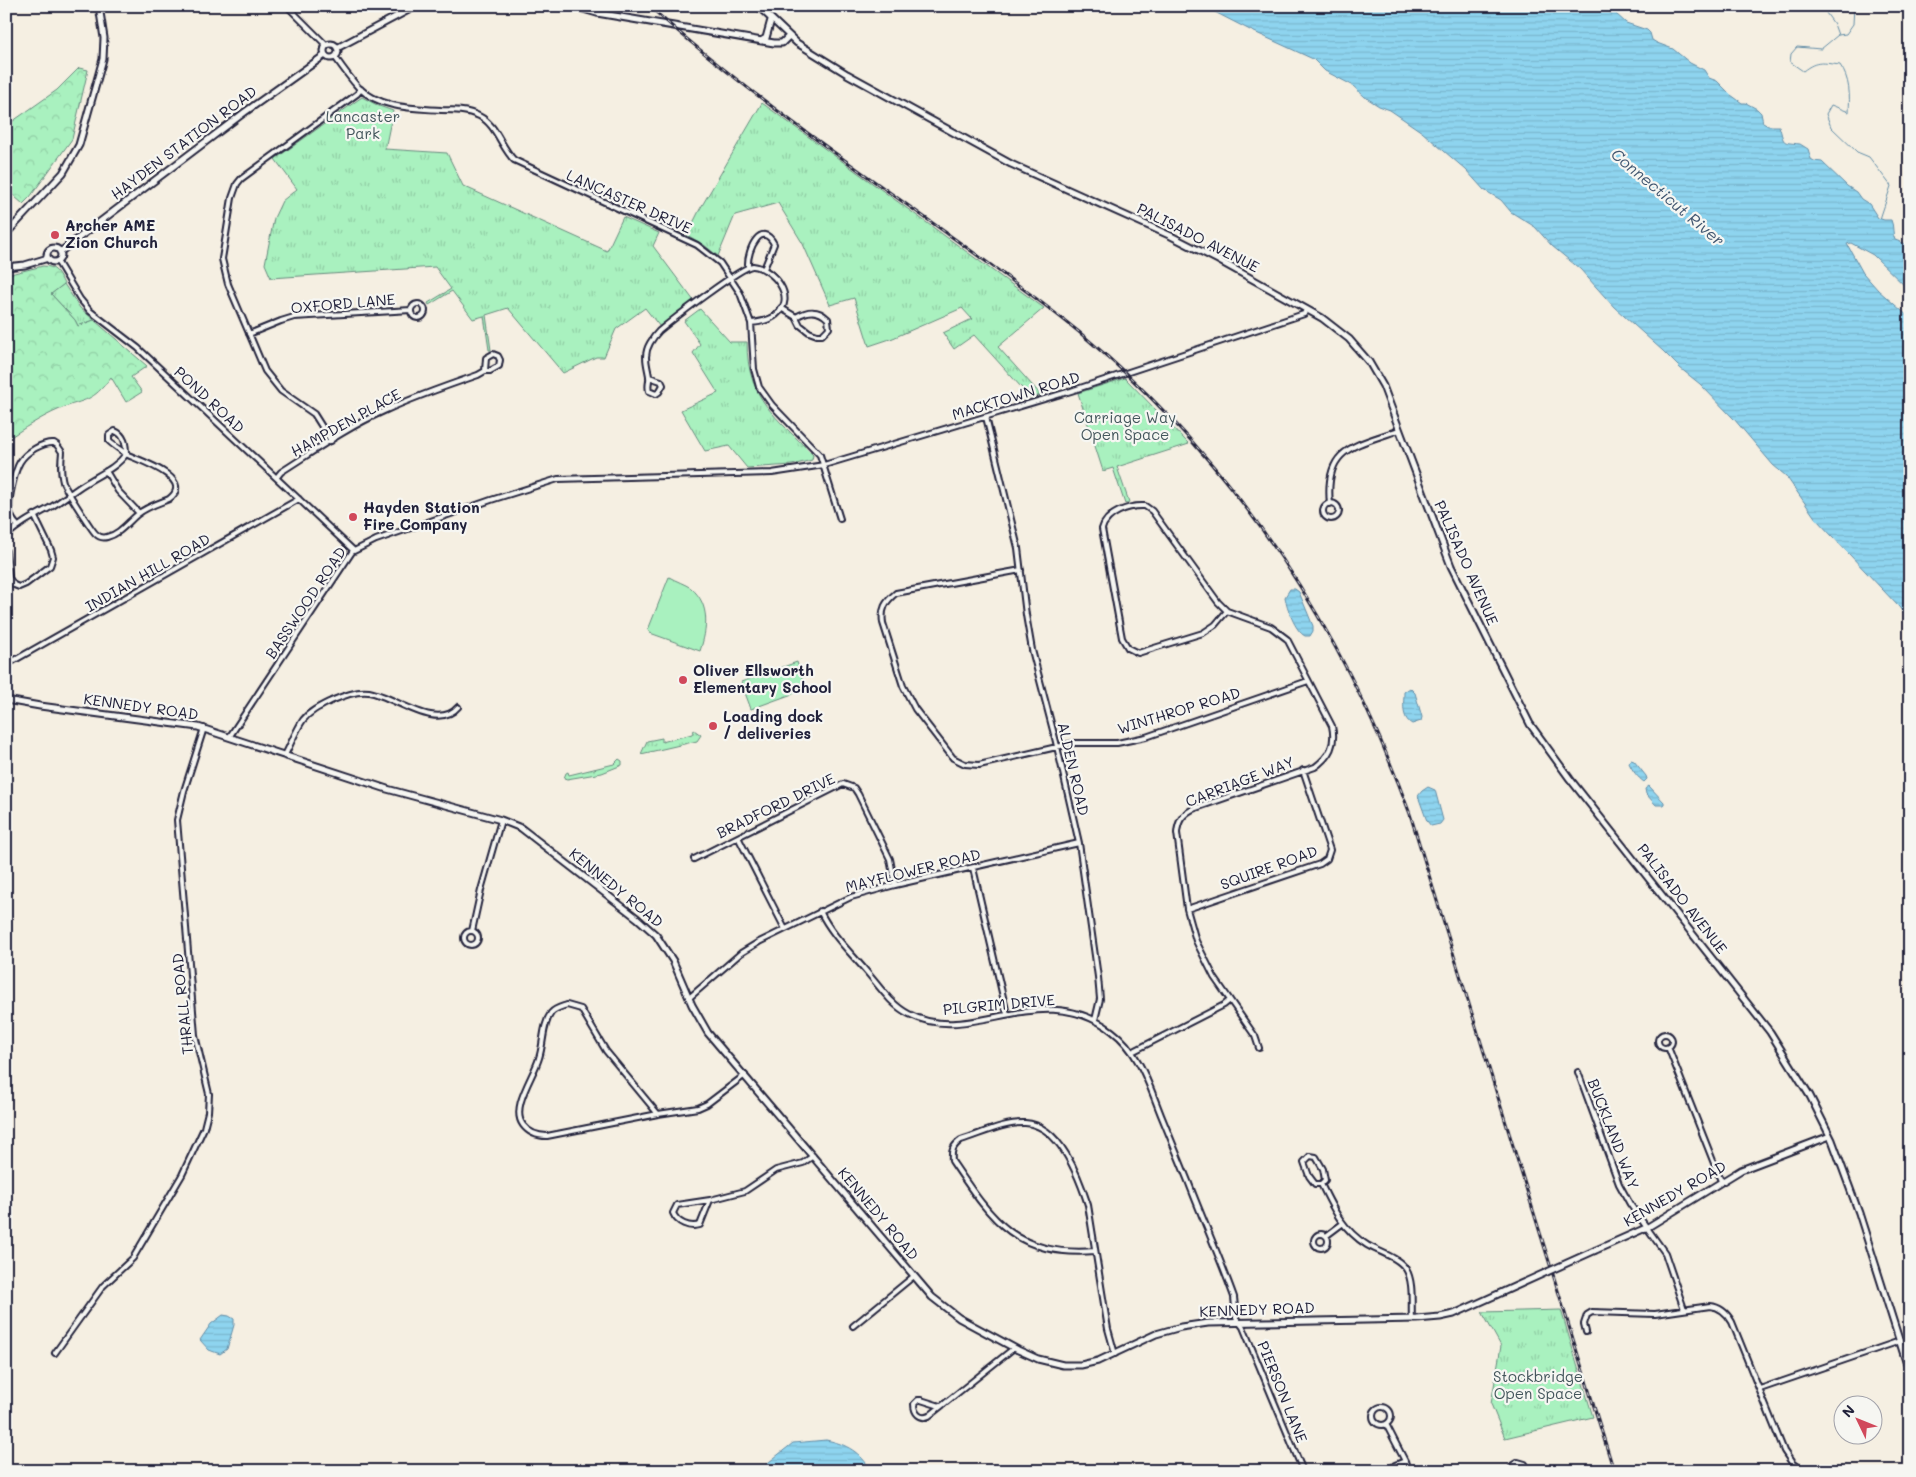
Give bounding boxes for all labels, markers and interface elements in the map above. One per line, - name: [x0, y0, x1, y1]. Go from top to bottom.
- street label: HAYDEN STATION ROAD: [106, 81, 260, 204]
- park label: Lancaster Park: [326, 106, 400, 143]
- water label: Connecticut River: [1607, 143, 1729, 250]
- street label: LANCASTER DRIVE: [564, 164, 695, 238]
- street label: PALISADO AVENUE: [1134, 198, 1263, 277]
- place label: Archer AME Zion Church: [65, 215, 158, 252]
- marker: Archer AME Zion Church: [49, 229, 61, 241]
- street label: OXFORD LANE: [290, 288, 396, 318]
- street label: POND ROAD: [170, 361, 249, 437]
- street label: MACKTOWN ROAD: [949, 366, 1082, 424]
- street label: HAMPDEN PLACE: [287, 383, 404, 461]
- park label: Carriage Way Open Space: [1074, 407, 1176, 444]
- place label: Hayden Station Fire Company: [363, 497, 480, 534]
- street label: PALISADO AVENUE: [1430, 497, 1504, 629]
- marker: Hayden Station Fire Company: [347, 511, 359, 523]
- street label: INDIAN HILL ROAD: [82, 528, 213, 616]
- street label: BASSWOOD ROAD: [260, 543, 350, 662]
- place label: Oliver Ellsworth Elementary School: [693, 660, 832, 697]
- marker: Oliver Ellsworth Elementary School: [677, 674, 689, 686]
- street label: WINTHROP ROAD: [1115, 682, 1243, 738]
- street label: KENNEDY ROAD: [83, 688, 200, 724]
- place label: Loading dock / deliveries: [723, 706, 823, 743]
- marker: Loading dock / deliveries: [707, 720, 719, 732]
- street label: ALDEN ROAD: [1054, 720, 1094, 817]
- street label: CARRIAGE WAY: [1182, 751, 1297, 811]
- street label: BRADFORD DRIVE: [713, 768, 838, 842]
- street label: PALISADO AVENUE: [1633, 839, 1732, 958]
- street label: SQUIRE ROAD: [1217, 840, 1320, 894]
- street label: KENNEDY ROAD: [565, 843, 668, 931]
- street label: MAYFLOWER ROAD: [843, 844, 982, 897]
- street label: THRALL ROAD: [167, 952, 197, 1056]
- street label: PILGRIM DRIVE: [942, 989, 1056, 1019]
- street label: BUCKLAND WAY: [1584, 1075, 1644, 1192]
- street label: KENNEDY ROAD: [1619, 1156, 1730, 1231]
- street label: KENNEDY ROAD: [834, 1163, 924, 1264]
- street label: KENNEDY ROAD: [1199, 1297, 1315, 1321]
- street label: PIERSON LANE: [1253, 1338, 1313, 1446]
- park label: Stockbridge Open Space: [1493, 1366, 1583, 1403]
- north arrow: [1834, 1394, 1884, 1444]
- text: N: [1838, 1400, 1859, 1421]

